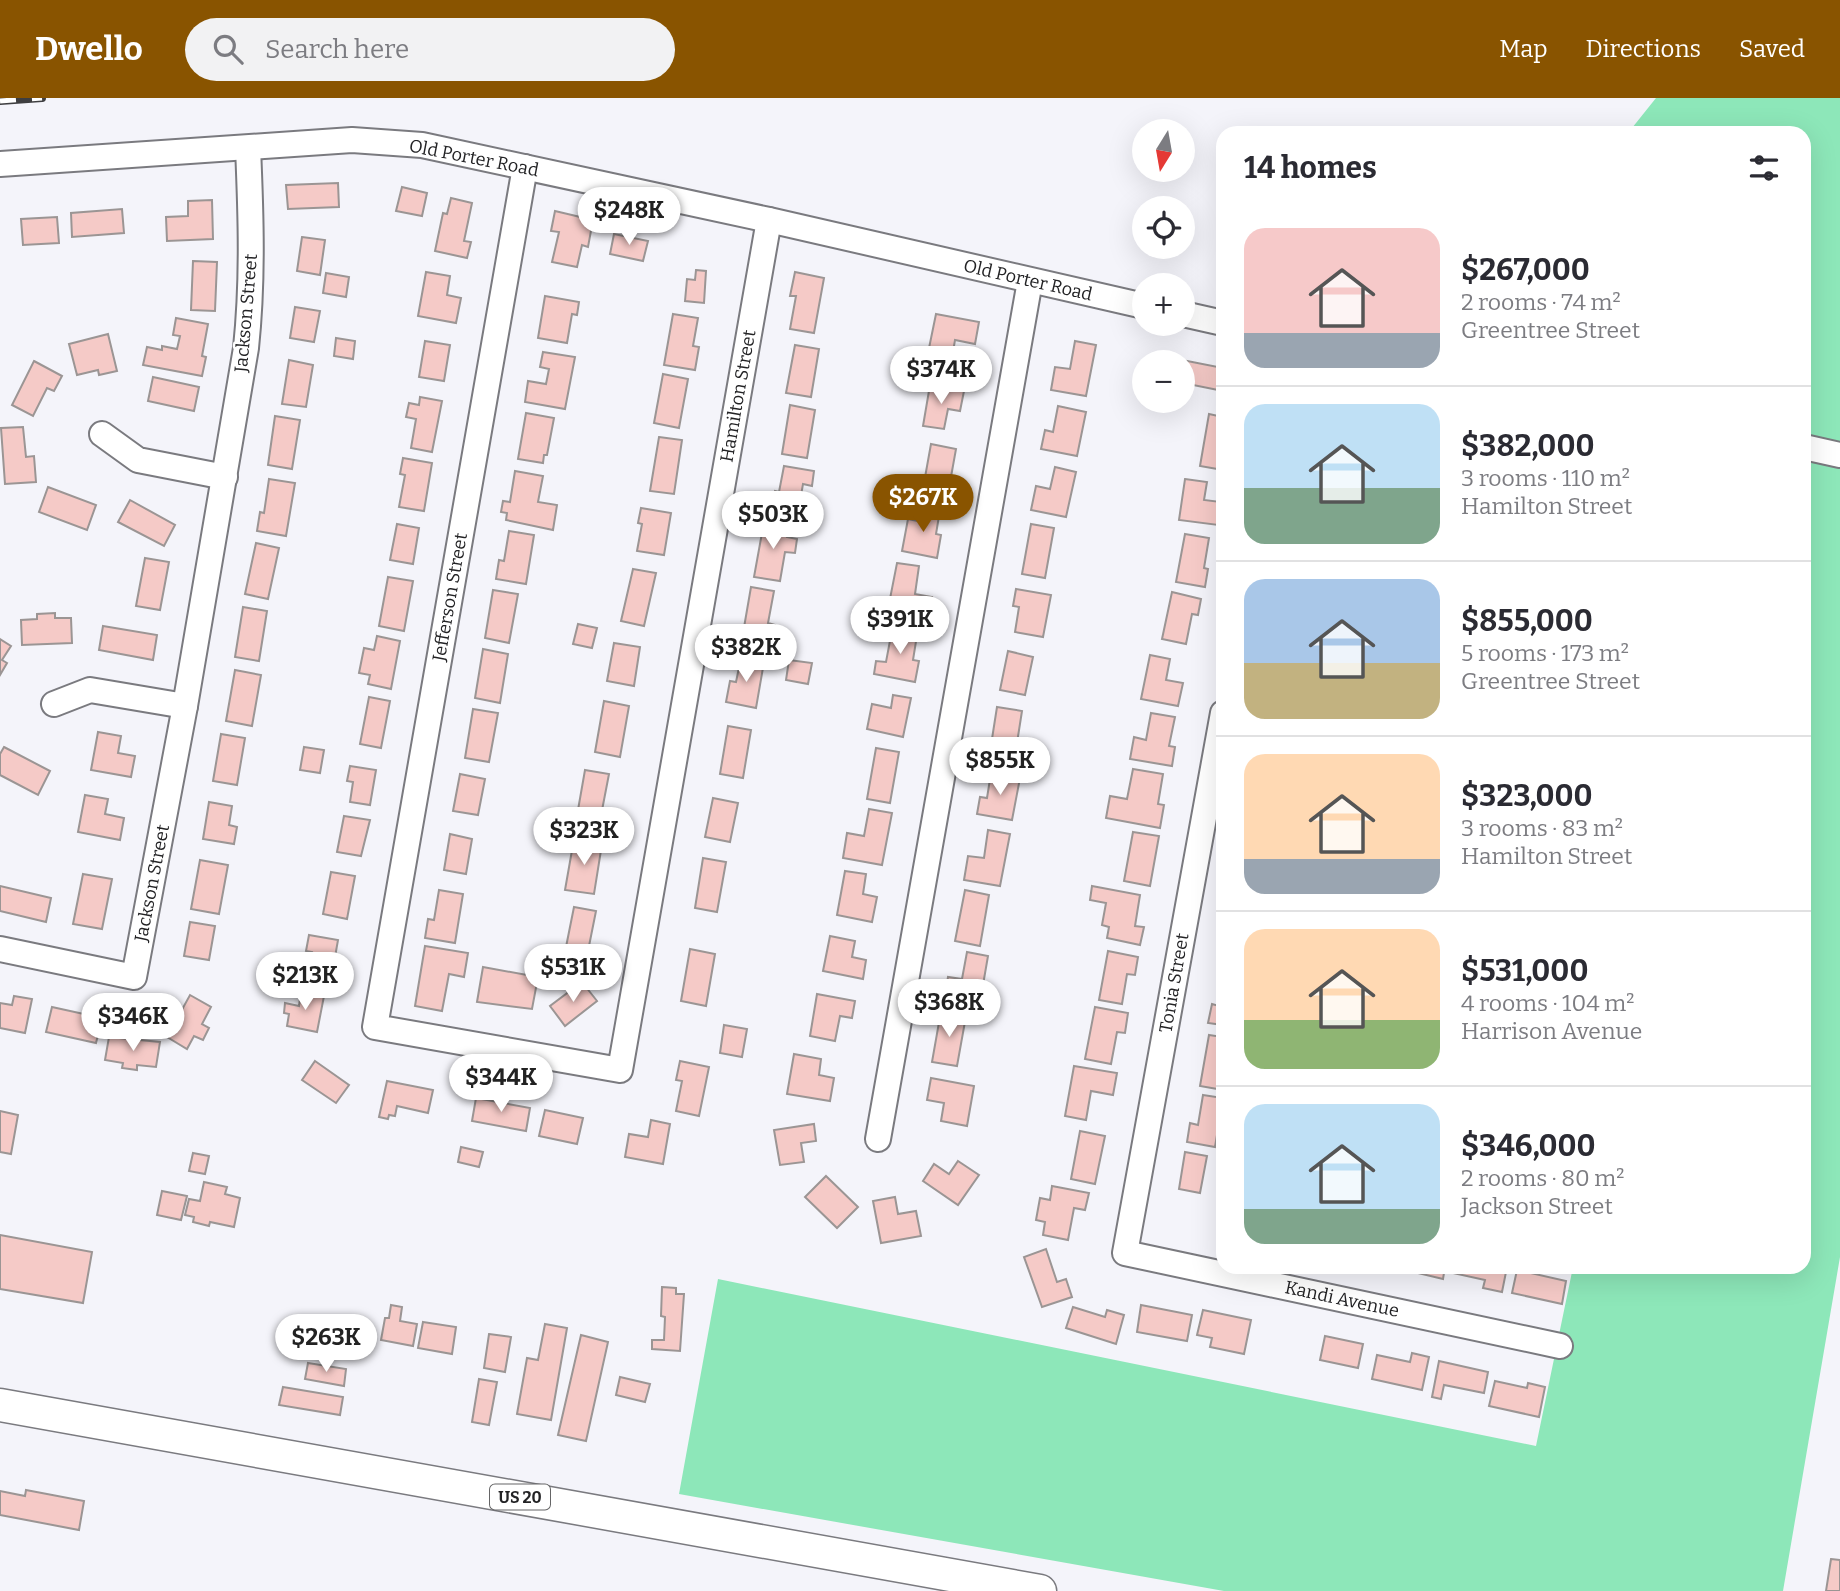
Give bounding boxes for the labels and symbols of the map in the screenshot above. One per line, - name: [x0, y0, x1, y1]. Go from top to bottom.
- north arrow: [1132, 119, 1195, 182]
- street label: Old Porter Road: [407, 135, 541, 181]
- pin: $248K: [580, 188, 678, 247]
- street label: Jackson Street: [230, 252, 262, 374]
- street label: Old Porter Road: [961, 254, 1095, 306]
- street label: Hamilton Street: [716, 328, 761, 464]
- pin: $374K: [892, 346, 990, 406]
- pin: $267K: [874, 474, 972, 534]
- pin: $503K: [724, 491, 822, 551]
- street label: Jefferson Street: [428, 531, 472, 664]
- pin: $391K: [851, 596, 949, 656]
- pin: $382K: [697, 624, 795, 684]
- pin: $855K: [951, 738, 1049, 797]
- pin: $323K: [535, 808, 633, 867]
- street label: Jackson Street: [130, 822, 174, 944]
- street label: Tonia Street: [1154, 931, 1194, 1035]
- pin: $531K: [524, 944, 622, 1004]
- pin: $213K: [256, 953, 354, 1012]
- pin: $368K: [900, 979, 998, 1039]
- pin: $346K: [84, 993, 182, 1053]
- pin: $344K: [452, 1054, 550, 1114]
- street label: Kandi Avenue: [1283, 1276, 1401, 1322]
- pin: $263K: [277, 1314, 375, 1374]
- road number: US 20: [490, 1484, 550, 1510]

